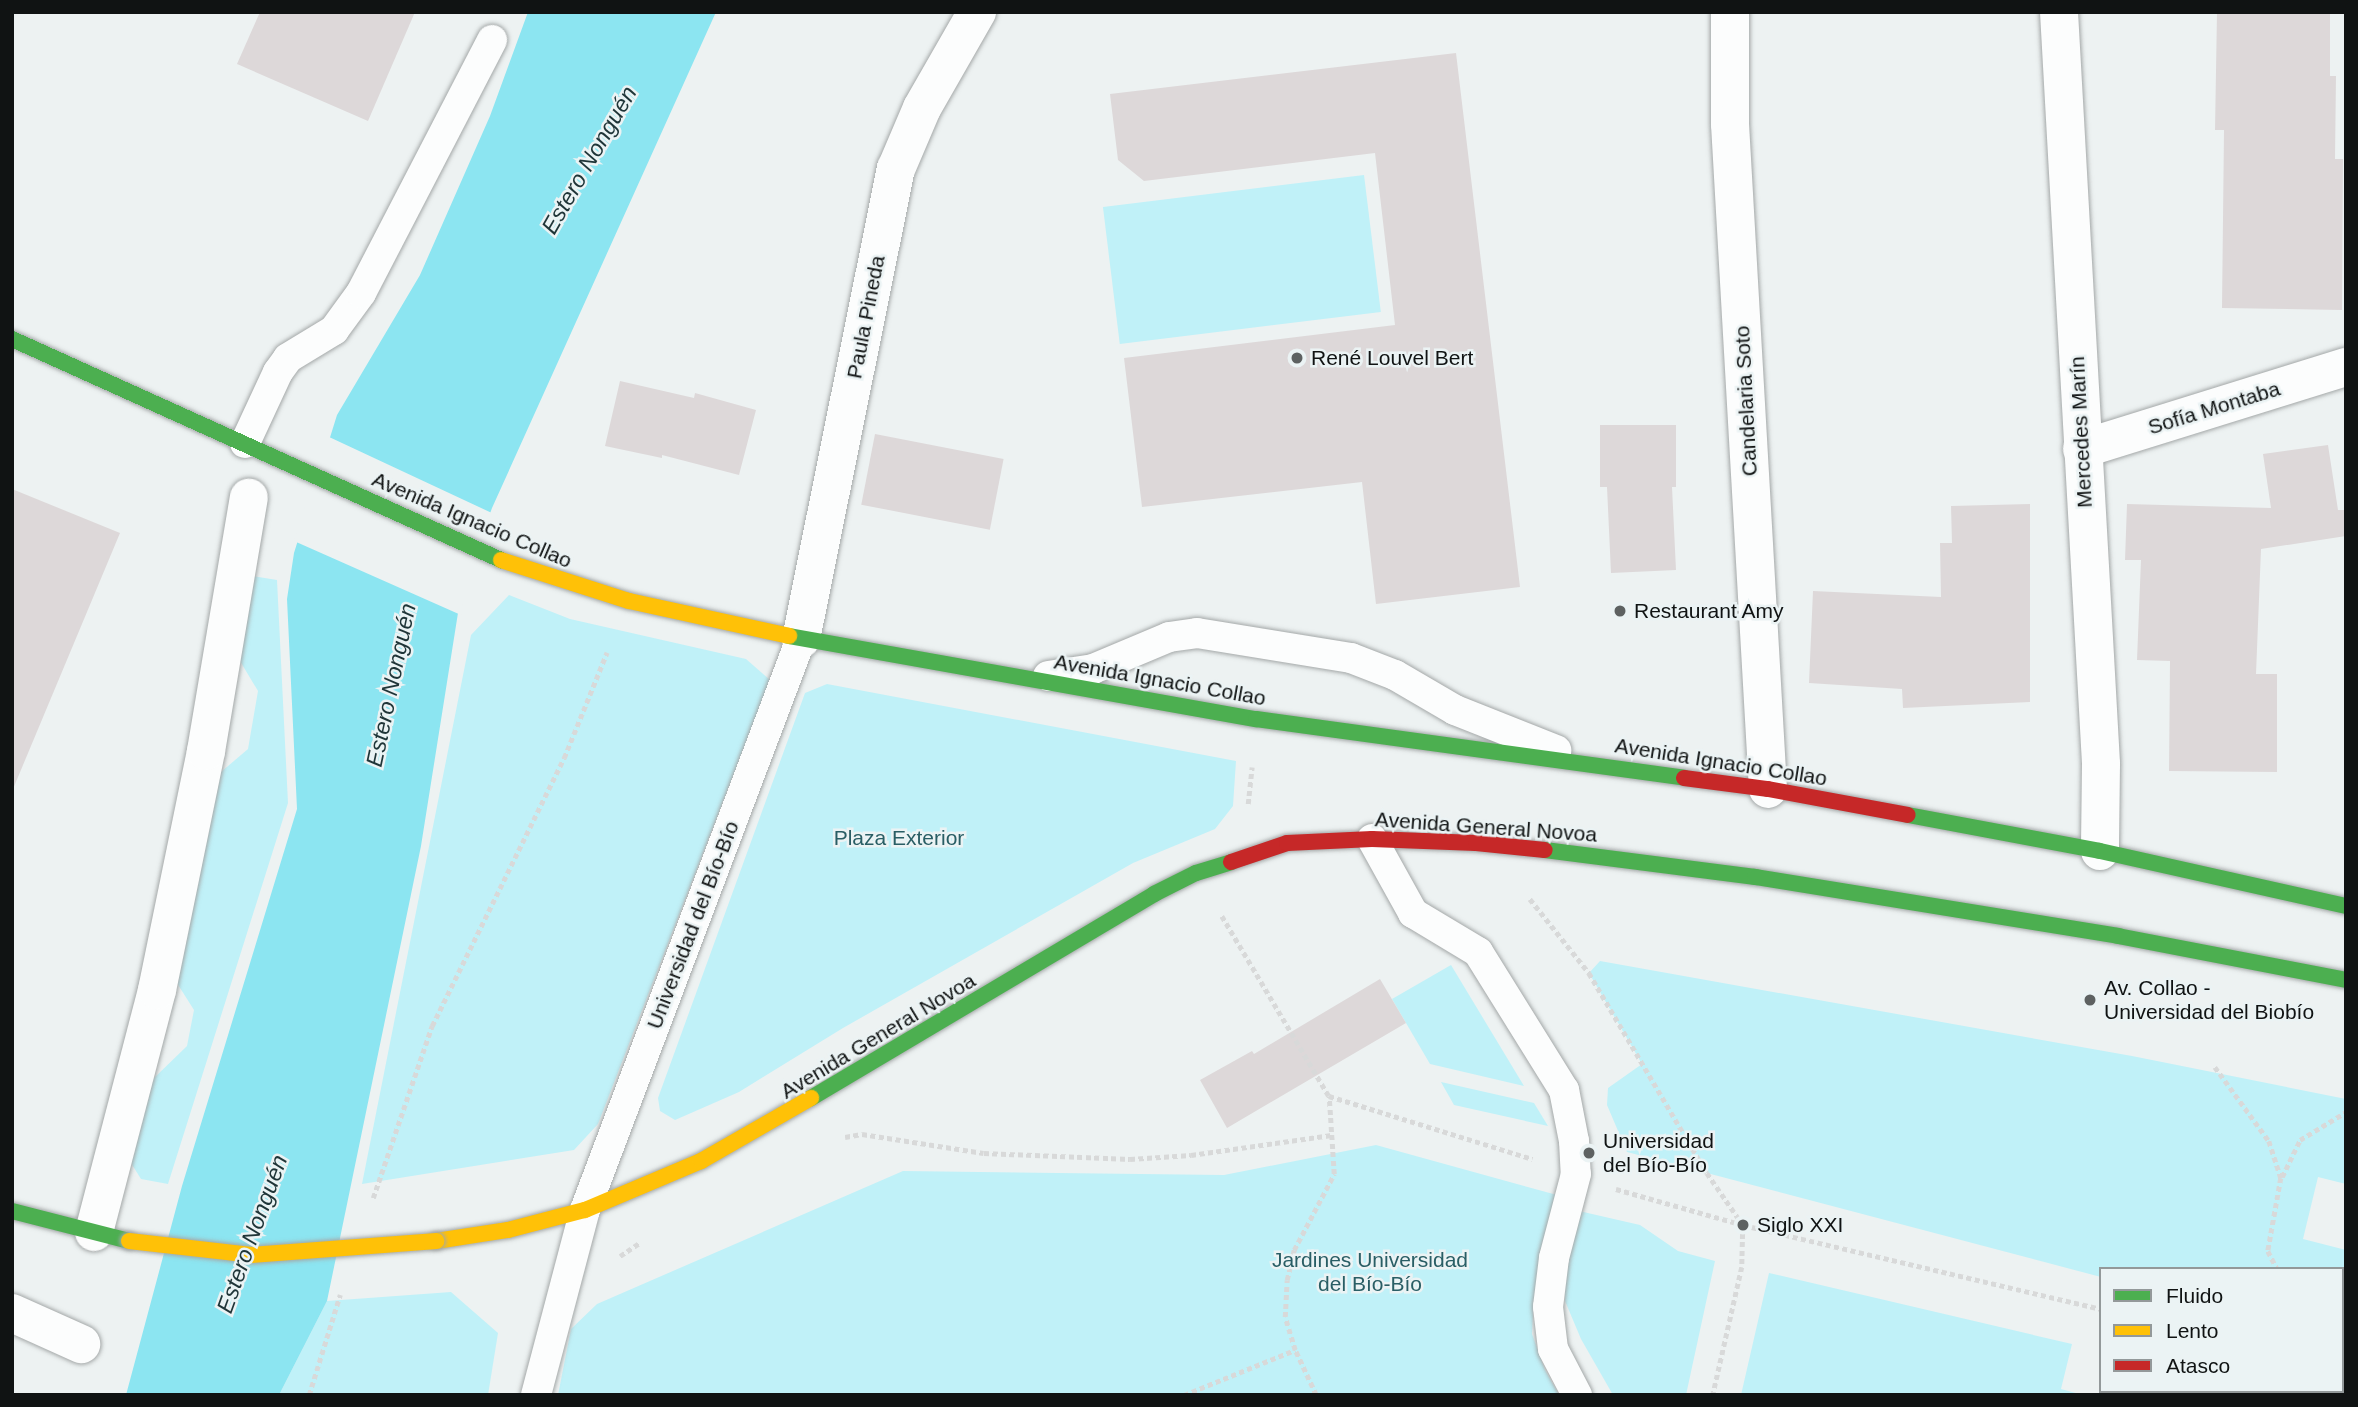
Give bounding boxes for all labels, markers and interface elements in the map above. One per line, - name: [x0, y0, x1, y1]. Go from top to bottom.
- water label: Estero Nonguén: [535, 81, 643, 239]
- street label: Paula Pineda: [842, 253, 890, 381]
- street label: Candelaria Soto: [1729, 325, 1763, 477]
- place label: René Louvel Bert: [1311, 345, 1473, 371]
- marker: René Louvel Bert: [1289, 350, 1305, 366]
- street label: Mercedes Marín: [2064, 356, 2098, 508]
- street label: Sofía Montaba: [2145, 376, 2283, 440]
- street label: Avenida Ignacio Collao: [368, 467, 576, 573]
- place label: Restaurant Amy: [1634, 598, 1785, 624]
- water label: Estero Nonguén: [360, 601, 422, 769]
- marker: Restaurant Amy: [1612, 603, 1628, 619]
- street label: Avenida Ignacio Collao: [1052, 649, 1268, 711]
- street label: Avenida Ignacio Collao: [1613, 733, 1829, 791]
- street label: Avenida General Novoa: [1374, 807, 1598, 847]
- street label: Universidad del Bío-Bío: [642, 818, 744, 1032]
- park label: Plaza Exterior: [834, 825, 964, 851]
- street label: Avenida General Novoa: [776, 968, 980, 1104]
- place label: Av. Collao - Universidad del Biobío: [2104, 975, 2314, 1025]
- marker: Av. Collao - Universidad del Biobío: [2082, 992, 2098, 1008]
- place label: Universidad del Bío-Bío: [1603, 1128, 1714, 1178]
- marker: Universidad del Bío-Bío: [1581, 1145, 1597, 1161]
- water label: Estero Nonguén: [211, 1151, 293, 1317]
- place label: Siglo XXI: [1757, 1212, 1843, 1238]
- marker: Siglo XXI: [1735, 1217, 1751, 1233]
- park label: Jardines Universidad del Bío-Bío: [1272, 1247, 1468, 1297]
- legend: [2099, 1267, 2344, 1393]
- text: Fluido: [2166, 1284, 2223, 1307]
- text: Lento: [2166, 1319, 2219, 1342]
- text: Atasco: [2166, 1354, 2230, 1377]

